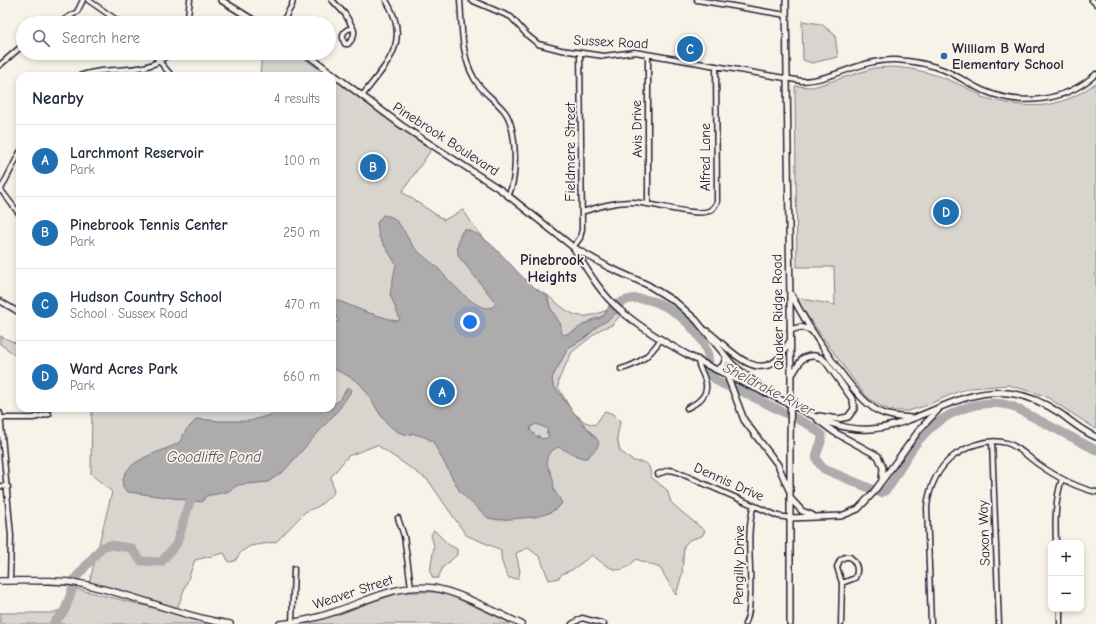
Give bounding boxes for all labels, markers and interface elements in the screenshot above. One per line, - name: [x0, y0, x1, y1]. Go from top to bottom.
- search box: [16, 16, 336, 60]
- icon: search: [30, 27, 52, 49]
- text: Search here: [62, 29, 140, 47]
- street label: Sussex Road: [573, 32, 649, 52]
- pin: C: [677, 34, 703, 64]
- place label: William B Ward Elementary School: [952, 40, 1064, 73]
- marker: William B Ward Elementary School: [939, 51, 949, 61]
- text: Nearby: [32, 89, 83, 108]
- text: 4 results: [274, 91, 320, 106]
- street label: Pinebrook Boulevard: [390, 98, 502, 180]
- street label: Avis Drive: [628, 100, 646, 158]
- street label: Fieldmere Street: [562, 101, 579, 202]
- street label: Alfred Lane: [697, 123, 714, 191]
- text: Larchmont Reservoir: [70, 144, 203, 162]
- pin: B: [360, 152, 386, 182]
- text: A: [41, 153, 49, 168]
- text: 100 m: [284, 153, 320, 168]
- text: Park: [70, 162, 95, 177]
- pin: D: [933, 197, 959, 227]
- text: Pinebrook Tennis Center: [70, 216, 228, 234]
- text: B: [41, 225, 49, 240]
- text: 250 m: [283, 225, 320, 240]
- text: Park: [70, 234, 95, 249]
- district label: Pinebrook Heights: [520, 251, 585, 286]
- street label: Quaker Ridge Road: [768, 254, 788, 370]
- text: Hudson Country School: [70, 288, 222, 306]
- text: C: [41, 297, 49, 312]
- text: 470 m: [285, 297, 320, 312]
- text: School · Sussex Road: [70, 306, 188, 321]
- your location: [460, 312, 480, 332]
- water label: Sheldrake River: [720, 358, 819, 420]
- text: Ward Acres Park: [70, 360, 178, 378]
- text: D: [41, 369, 49, 384]
- text: 660 m: [283, 369, 320, 384]
- pin: A: [429, 377, 455, 407]
- text: Park: [70, 378, 95, 393]
- water label: Goodliffe Pond: [167, 448, 262, 466]
- street label: Dennis Drive: [691, 459, 767, 505]
- street label: Saxon Way: [974, 499, 994, 566]
- street label: Pengilly Drive: [730, 525, 748, 605]
- map controls: [1048, 540, 1084, 612]
- button: +: [1048, 540, 1084, 576]
- street label: Weaver Street: [311, 571, 396, 613]
- button: −: [1048, 576, 1084, 612]

